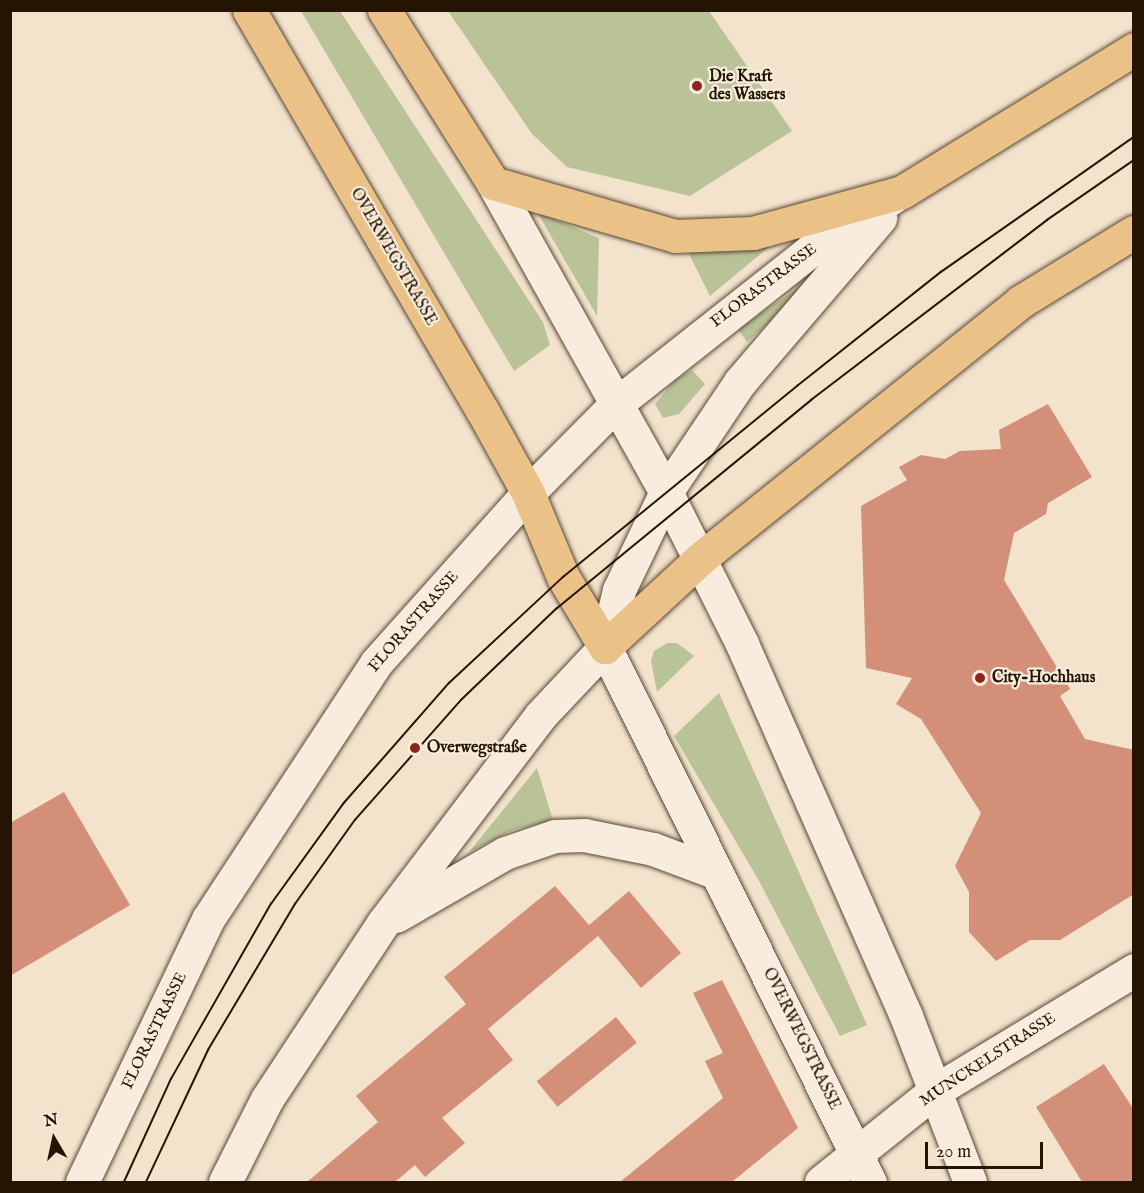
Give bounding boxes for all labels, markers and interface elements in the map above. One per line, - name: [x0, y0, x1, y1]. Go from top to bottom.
- place label: Die Kraft des Wassers: [709, 67, 785, 105]
- marker: Die Kraft des Wassers: [690, 79, 704, 93]
- street label: OVERWEGSTRASSE: [346, 185, 440, 329]
- street label: FLORASTRASSE: [707, 240, 821, 332]
- street label: FLORASTRASSE: [365, 567, 463, 677]
- place label: City-Hochhaus: [992, 668, 1095, 688]
- marker: City-Hochhaus: [973, 671, 987, 685]
- place label: Overwegstraße: [427, 738, 526, 758]
- marker: Overwegstraße: [408, 741, 422, 755]
- street label: OVERWEGSTRASSE: [758, 965, 844, 1113]
- street label: FLORASTRASSE: [118, 969, 192, 1093]
- street label: MUNCKELSTRASSE: [917, 1009, 1059, 1111]
- north arrow: [24, 1109, 84, 1169]
- text: N: [43, 1110, 60, 1132]
- scale bar: [928, 1130, 1046, 1168]
- text: 20 m: [936, 1141, 971, 1164]

